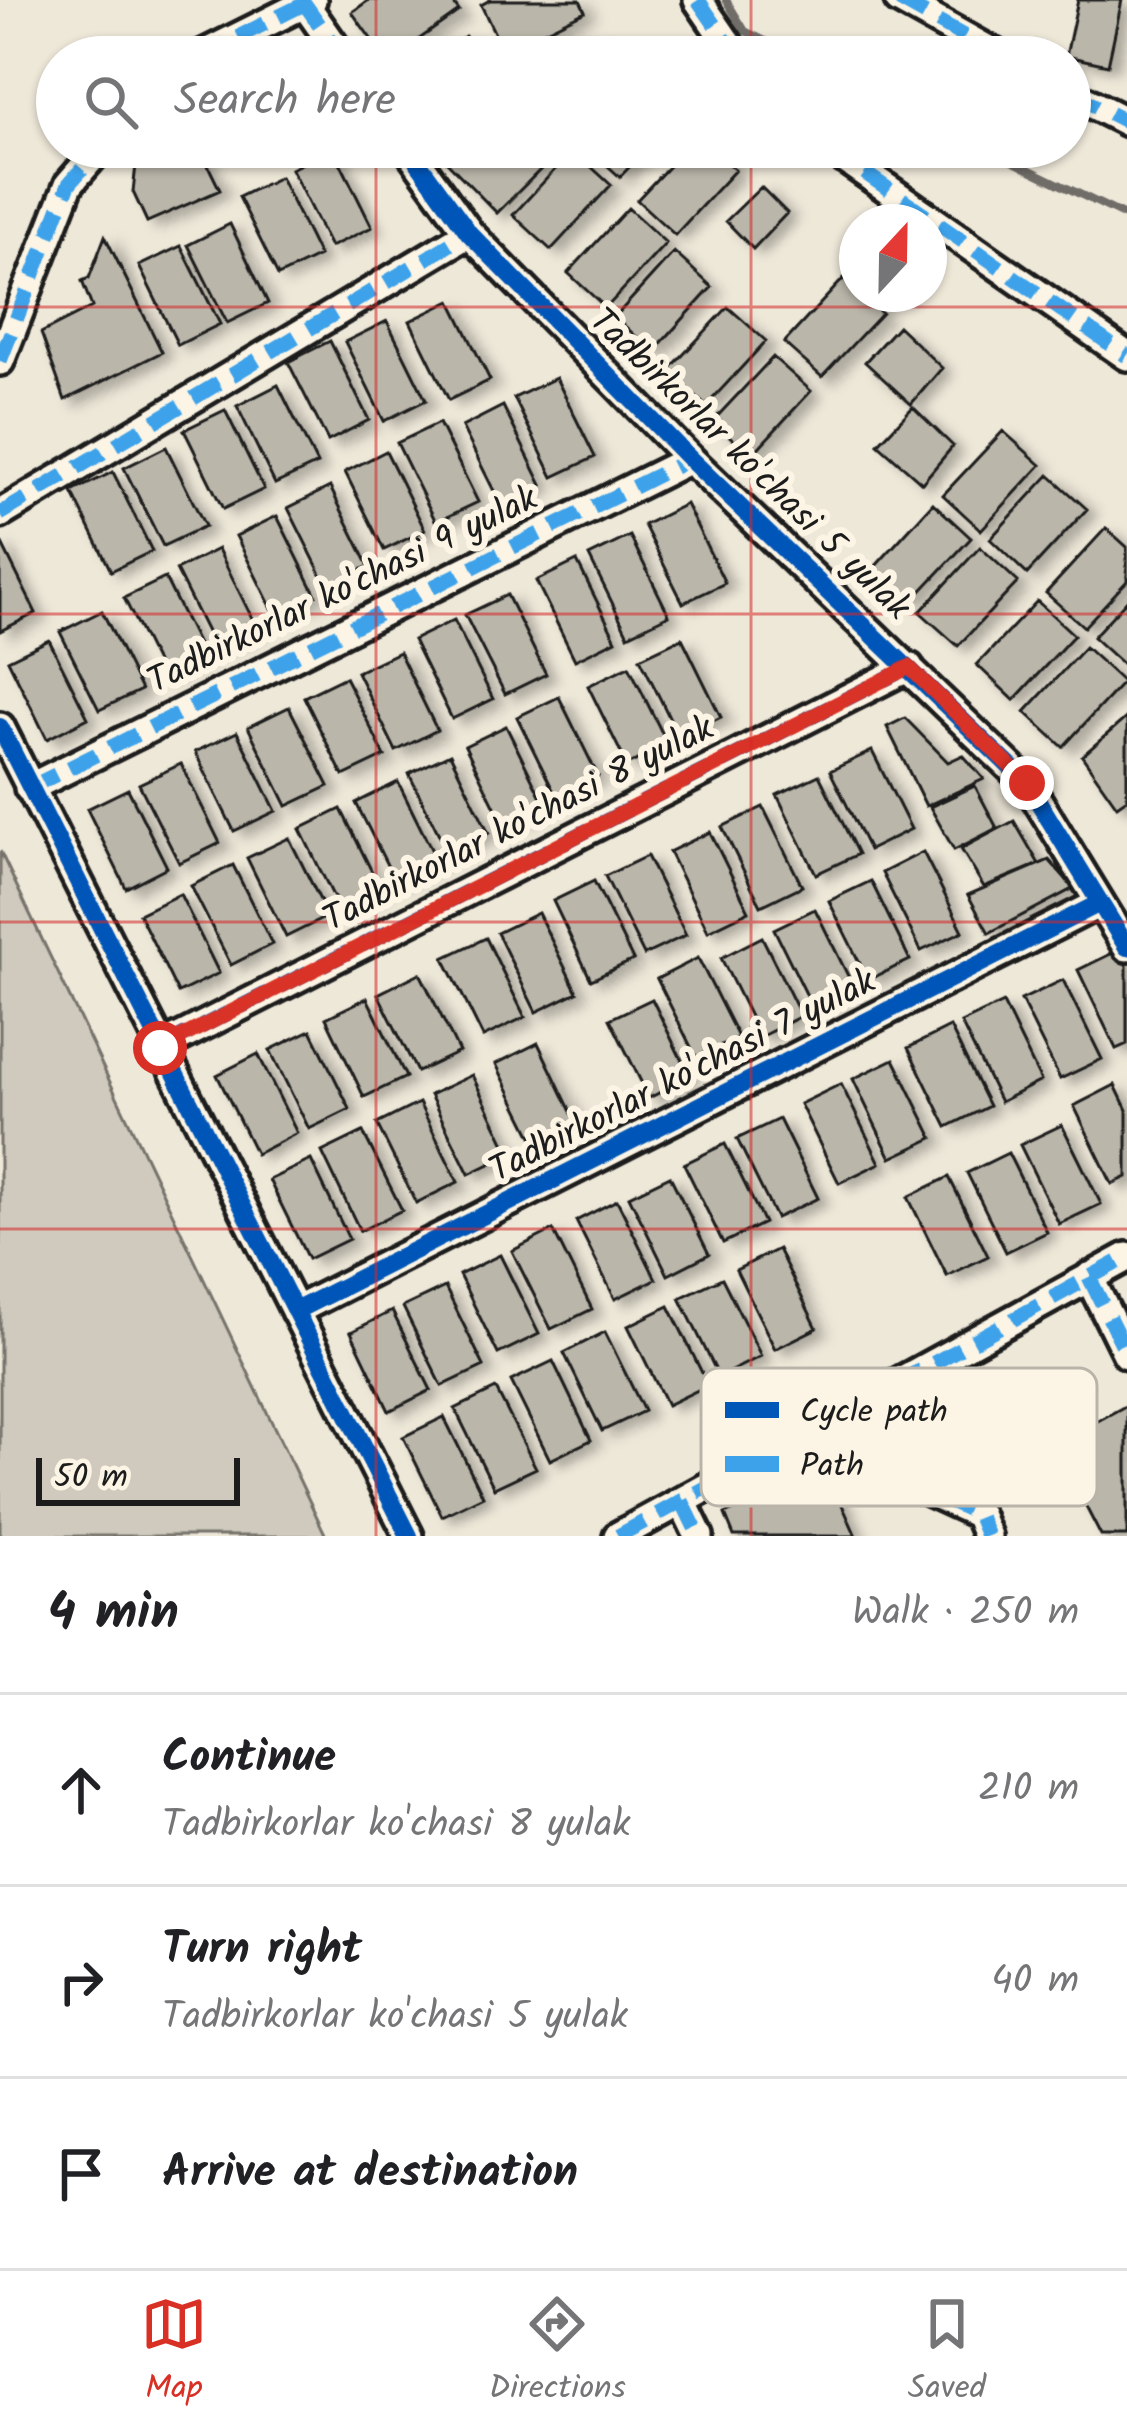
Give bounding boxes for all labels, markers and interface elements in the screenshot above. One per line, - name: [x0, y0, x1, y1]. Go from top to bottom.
- search box: [36, 36, 1091, 168]
- text: Search here: [174, 66, 396, 138]
- icon: search: [78, 69, 144, 135]
- north arrow: [839, 204, 947, 312]
- street label: Tadbirkorlar ko'chasi 5 yulak: [574, 295, 924, 636]
- street label: Tadbirkorlar ko'chasi 9 yulak: [138, 471, 549, 711]
- street label: Tadbirkorlar ko'chasi 8 yulak: [313, 701, 726, 949]
- route end: [1000, 756, 1054, 810]
- street label: Tadbirkorlar ko'chasi 7 yulak: [480, 954, 887, 1199]
- route start: [133, 1021, 187, 1075]
- legend: [701, 1368, 1097, 1506]
- text: Cycle path: [800, 1387, 948, 1440]
- text: Path: [800, 1441, 864, 1494]
- scale bar: [36, 1452, 240, 1505]
- text: 50 m: [54, 1452, 128, 1505]
- text: 4 min: [48, 1574, 179, 1655]
- text: Walk · 250 m: [852, 1583, 1079, 1645]
- text: Continue: [162, 1723, 336, 1795]
- icon: ahead: [48, 1757, 114, 1823]
- text: 210 m: [978, 1759, 1079, 1821]
- text: Tadbirkorlar ko'chasi 8 yulak: [162, 1795, 631, 1857]
- text: Turn right: [162, 1915, 362, 1987]
- icon: right: [48, 1949, 114, 2015]
- text: 40 m: [991, 1951, 1079, 2013]
- text: Tadbirkorlar ko'chasi 5 yulak: [162, 1987, 628, 2049]
- text: Arrive at destination: [162, 2138, 578, 2210]
- icon: arrive: [48, 2141, 114, 2207]
- tab: Map: [141, 2291, 207, 2416]
- tab: Directions: [489, 2291, 626, 2416]
- tab: Saved: [908, 2291, 986, 2416]

